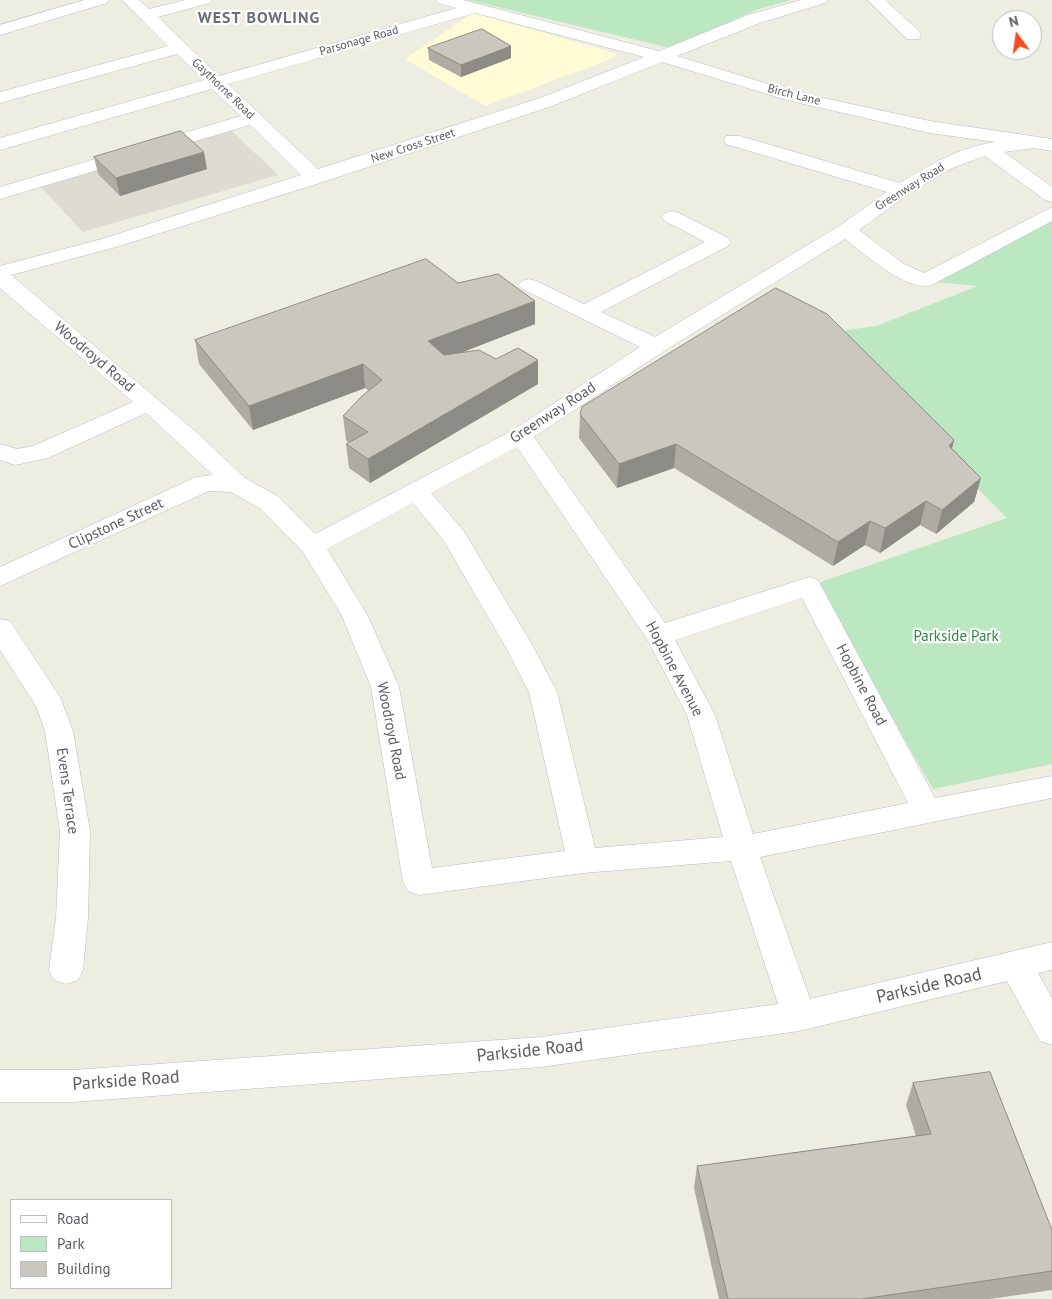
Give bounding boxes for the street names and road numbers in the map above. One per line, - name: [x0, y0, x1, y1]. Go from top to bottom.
- street label: Parsonage Road: [318, 23, 400, 59]
- street label: Gaythorne Road: [189, 56, 257, 122]
- street label: Birch Lane: [766, 81, 822, 109]
- street label: New Cross Street: [369, 126, 457, 166]
- street label: Greenway Road: [873, 160, 947, 214]
- street label: Woodroyd Road: [50, 318, 138, 396]
- street label: Greenway Road: [507, 379, 599, 447]
- street label: Clipstone Street: [66, 494, 166, 554]
- street label: Hopbine Avenue: [641, 618, 707, 720]
- street label: Hopbine Road: [832, 641, 890, 729]
- street label: Woodroyd Road: [373, 680, 409, 782]
- street label: Evens Terrace: [52, 747, 82, 835]
- street label: Parkside Road: [874, 963, 984, 1009]
- street label: Parkside Road: [476, 1035, 584, 1067]
- street label: Parkside Road: [72, 1066, 180, 1096]

